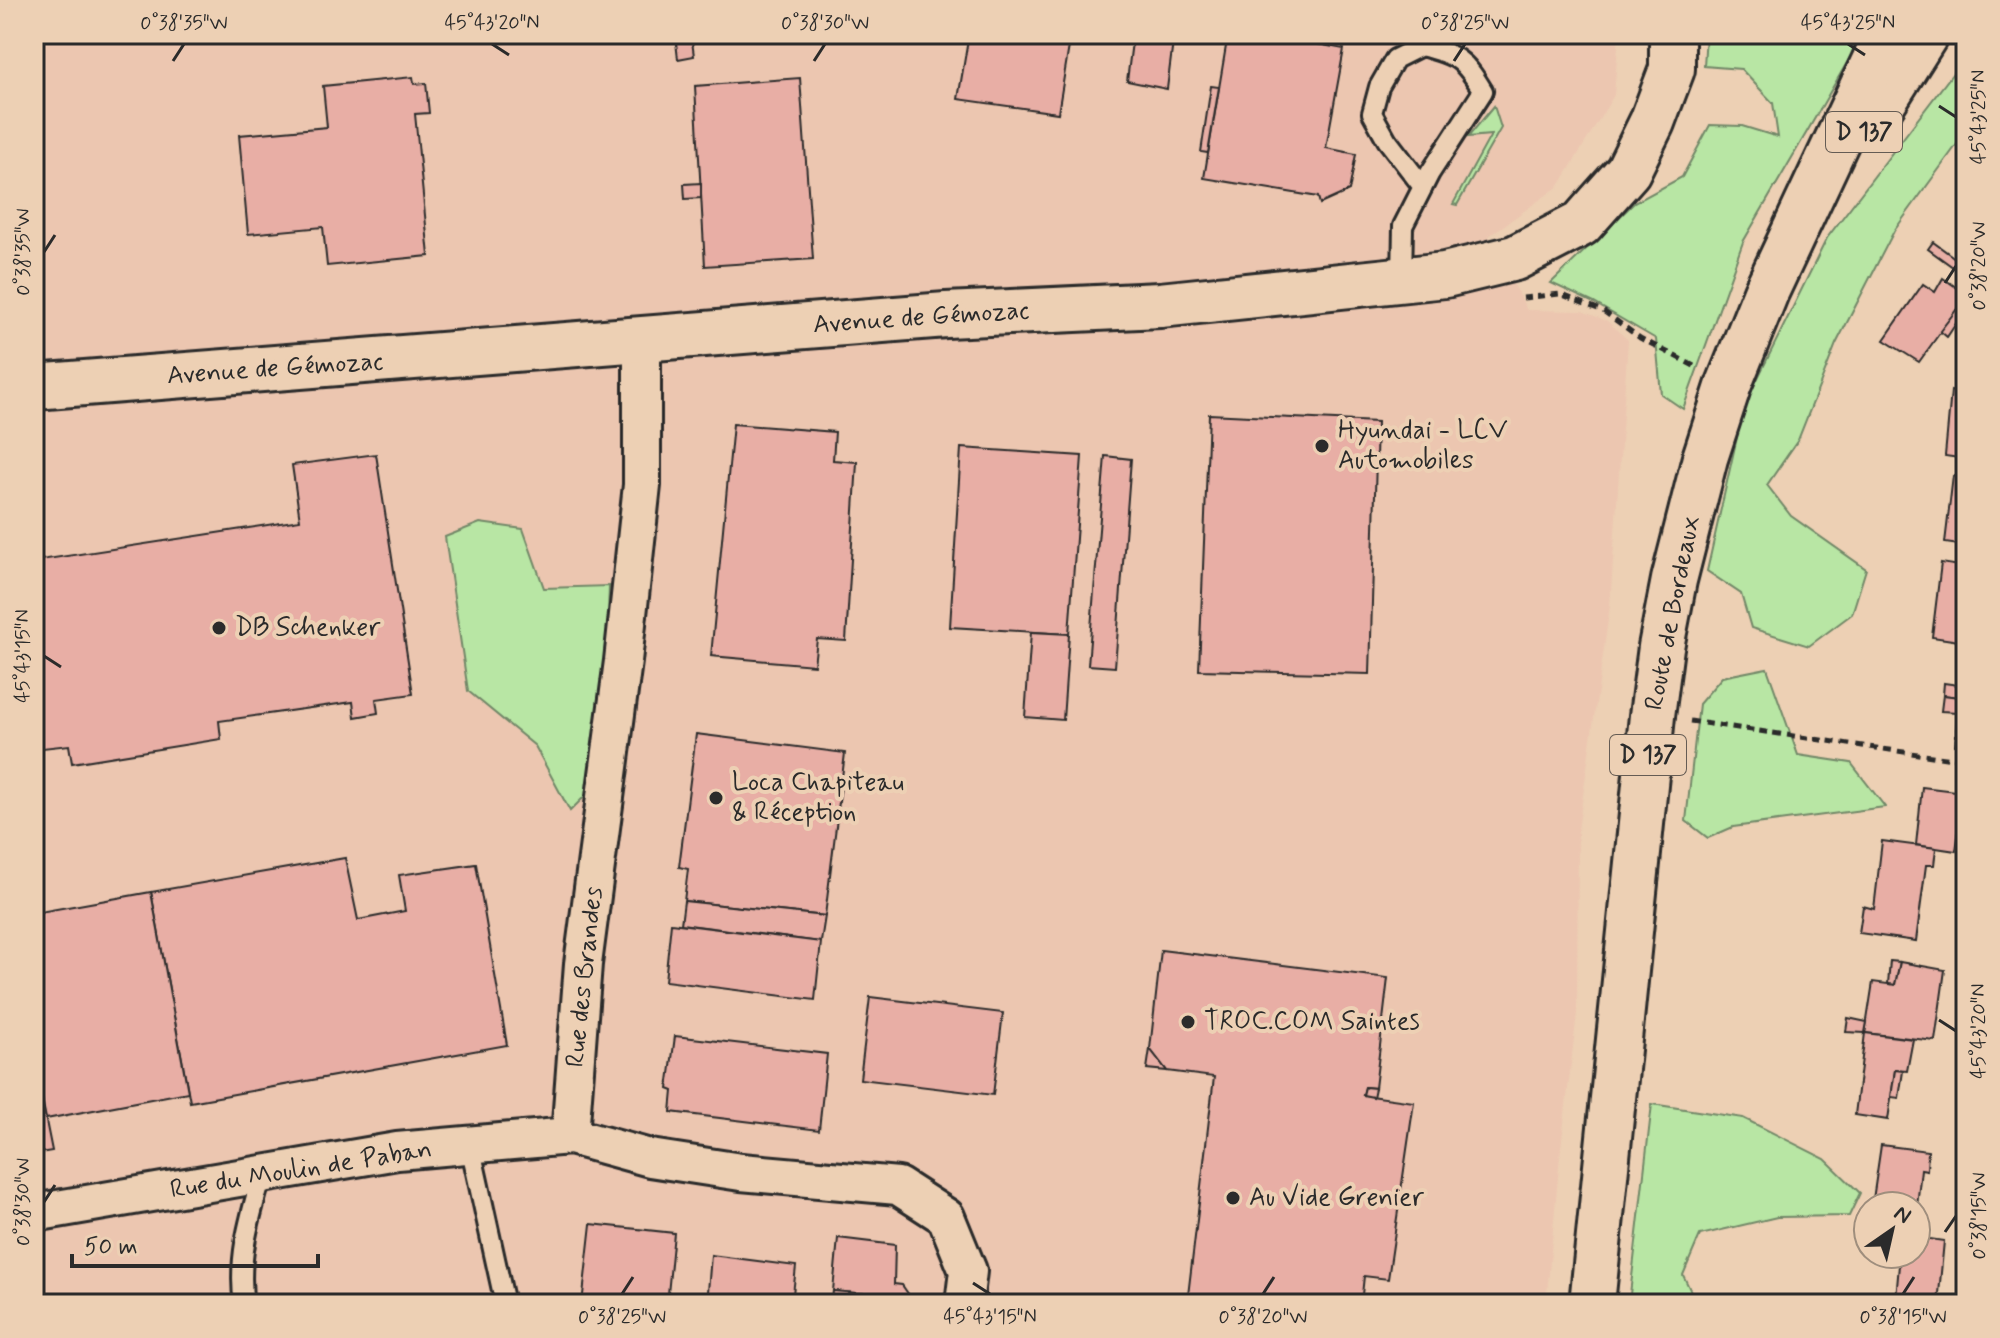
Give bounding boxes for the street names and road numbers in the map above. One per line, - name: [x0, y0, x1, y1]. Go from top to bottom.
- road number: D 137: [1826, 112, 1902, 152]
- street label: Avenue de Gémozac: [812, 293, 1030, 343]
- street label: Avenue de Gémozac: [166, 344, 384, 394]
- street label: Route de Bordeaux: [1637, 513, 1709, 713]
- road number: D 137: [1610, 735, 1686, 775]
- street label: Rue des Brandes: [559, 885, 611, 1069]
- street label: Rue du Moulin de Paban: [168, 1133, 434, 1207]

